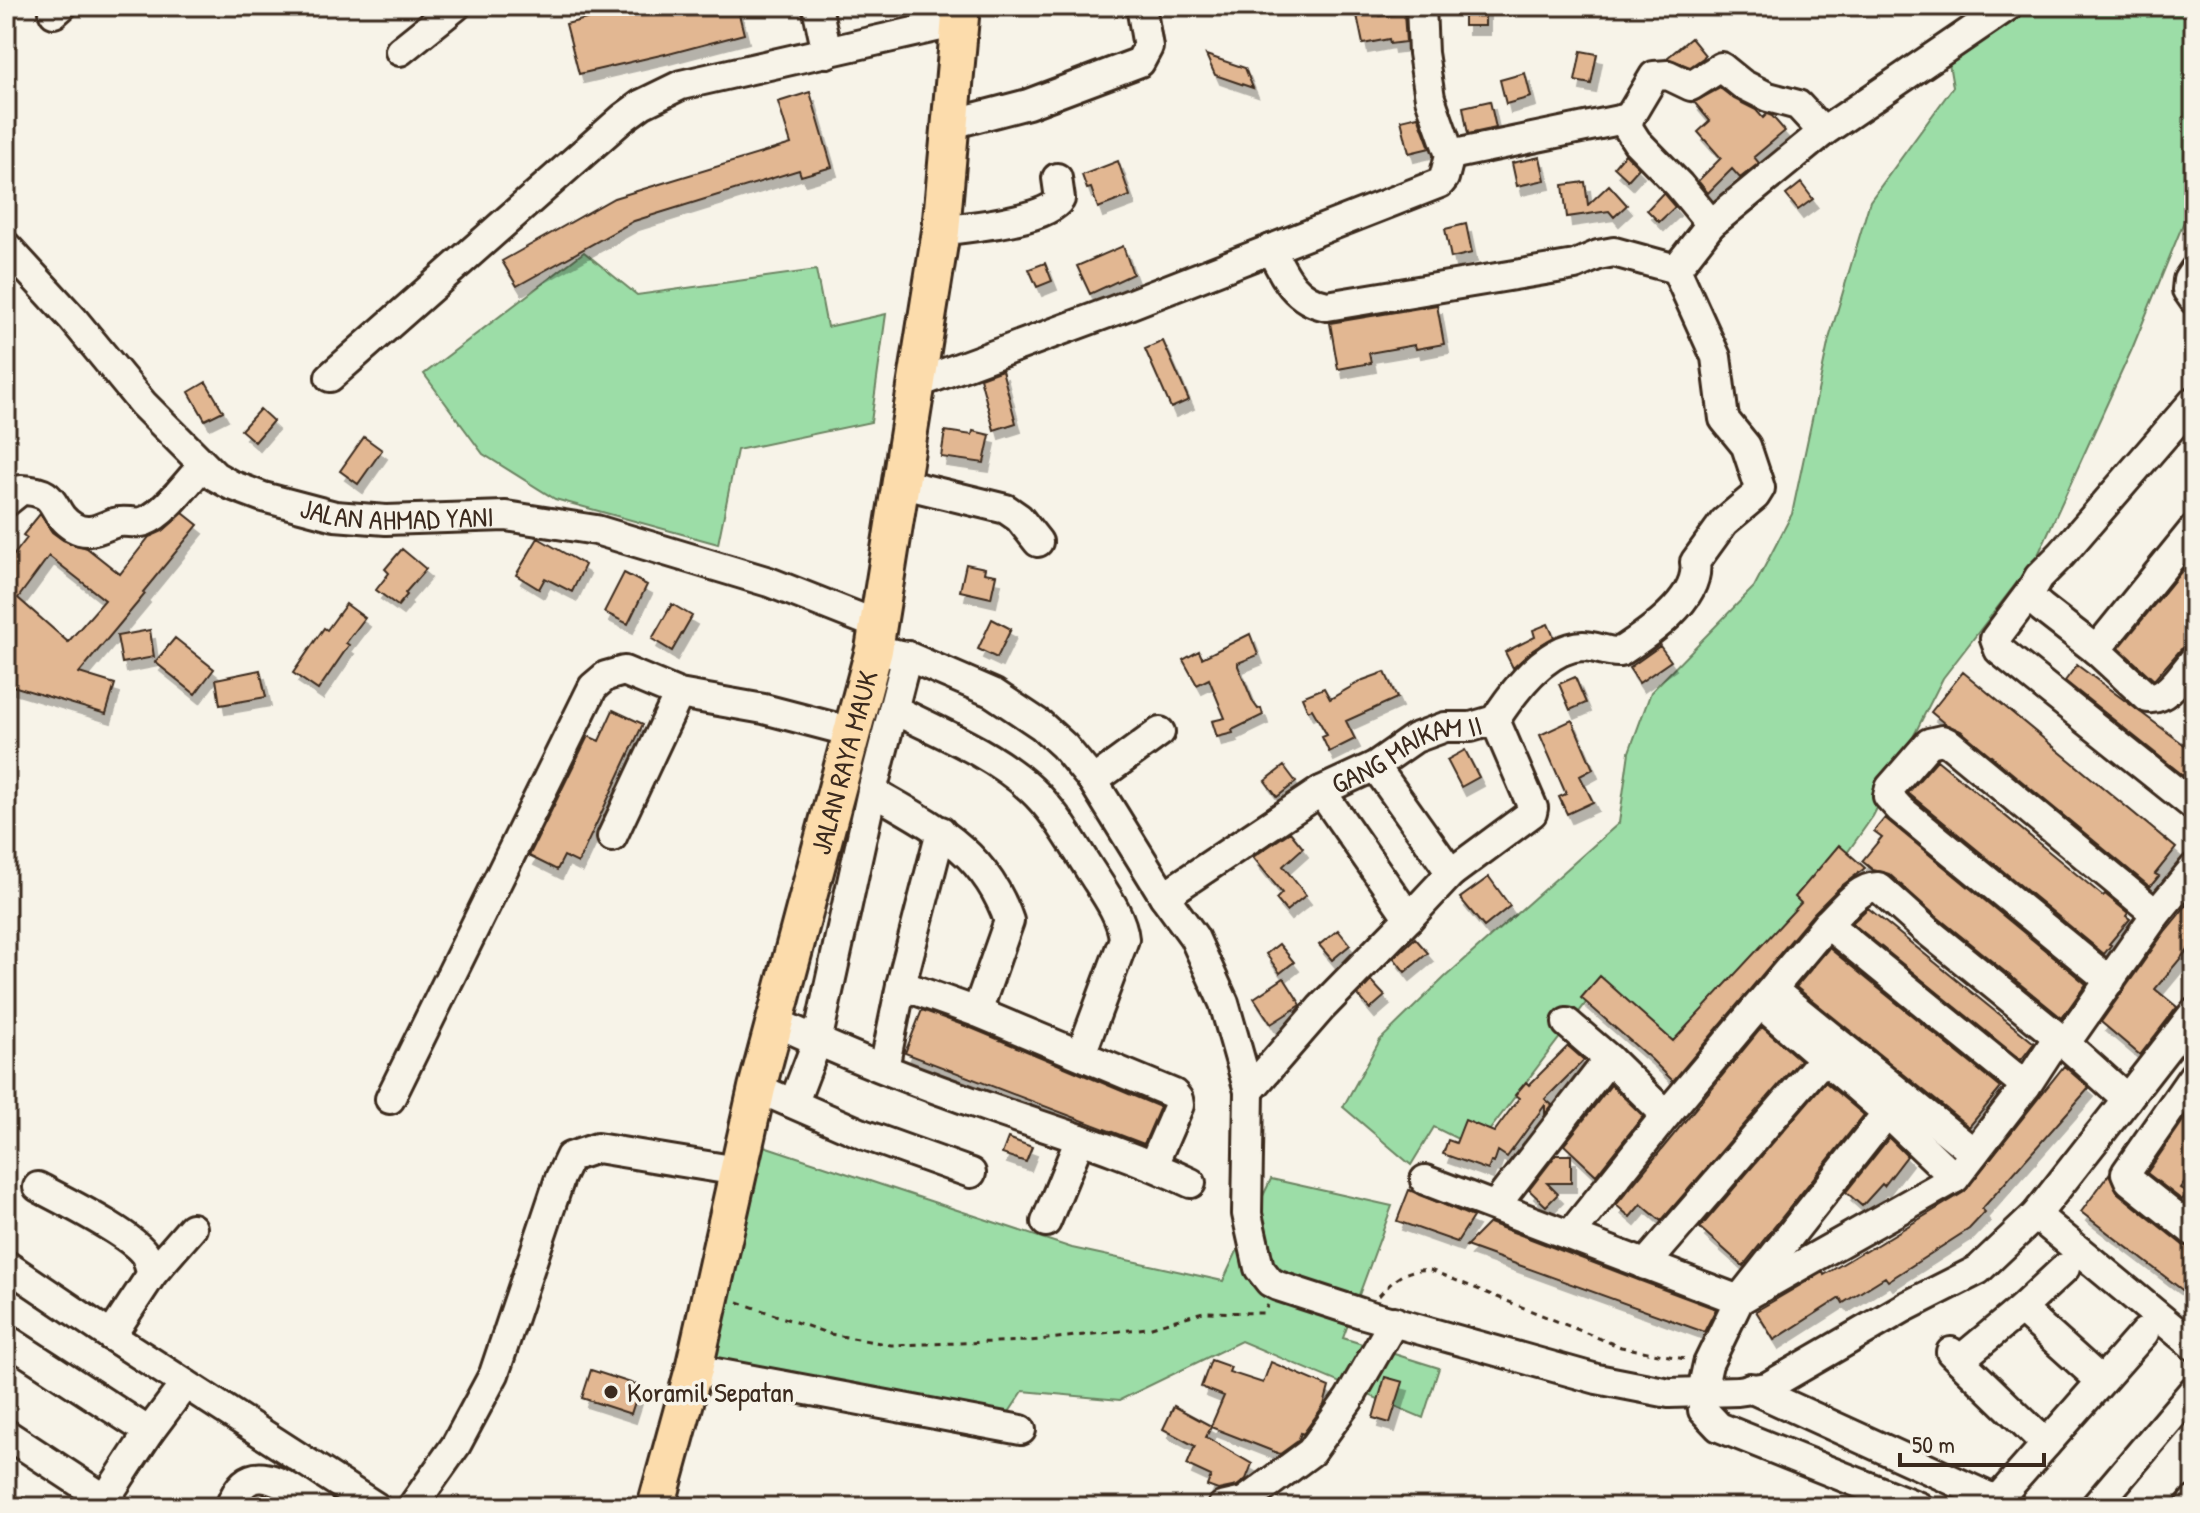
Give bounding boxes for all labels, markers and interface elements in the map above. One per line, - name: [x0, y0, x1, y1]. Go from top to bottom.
- street label: JALAN AHMAD YANI: [296, 489, 494, 539]
- street label: JALAN RAYA MAUK: [801, 666, 887, 859]
- street label: GANG MAIKAM II: [1325, 706, 1486, 803]
- place label: Koramil Sepatan: [627, 1373, 794, 1411]
- marker: Koramil Sepatan: [602, 1383, 620, 1401]
- scale bar: [1900, 1417, 2044, 1467]
- text: 50 m: [1912, 1428, 1955, 1460]

